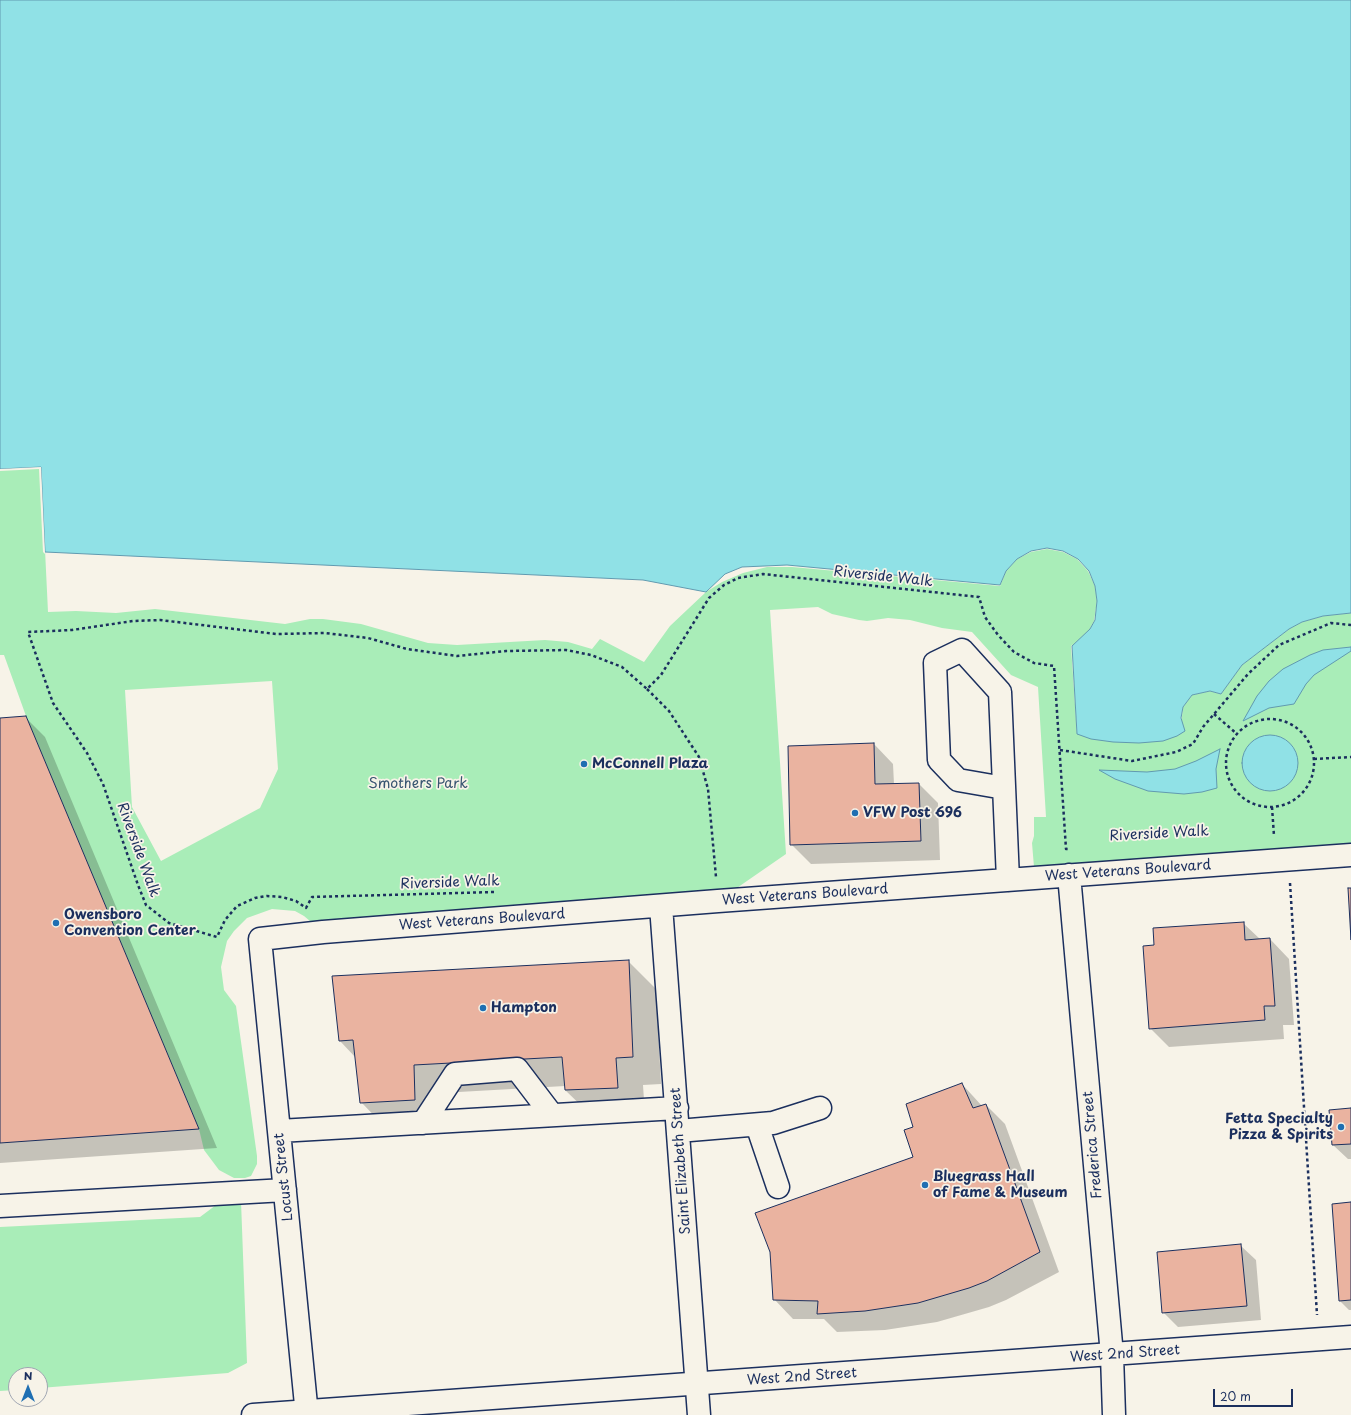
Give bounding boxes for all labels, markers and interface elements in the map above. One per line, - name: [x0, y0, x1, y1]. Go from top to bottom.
- street label: Riverside Walk: [833, 563, 933, 591]
- place label: McConnell Plaza: [592, 756, 708, 772]
- marker: McConnell Plaza: [579, 759, 589, 769]
- park label: Smothers Park: [368, 776, 468, 792]
- street label: Riverside Walk: [113, 800, 163, 900]
- place label: VFW Post 696: [863, 805, 962, 821]
- marker: VFW Post 696: [850, 808, 860, 818]
- street label: Riverside Walk: [1109, 823, 1209, 845]
- street label: West Veterans Boulevard: [1044, 857, 1212, 885]
- street label: Riverside Walk: [400, 873, 500, 893]
- street label: West Veterans Boulevard: [721, 881, 889, 909]
- street label: West Veterans Boulevard: [398, 906, 566, 934]
- place label: Owensboro Convention Center: [64, 907, 196, 940]
- marker: Owensboro Convention Center: [51, 918, 61, 928]
- place label: Hampton: [491, 1000, 557, 1016]
- marker: Hampton: [478, 1003, 488, 1013]
- street label: Saint Elizabeth Street: [667, 1087, 695, 1235]
- street label: Frederica Street: [1080, 1090, 1106, 1200]
- place label: Fetta Specialty Pizza & Spirits: [1225, 1111, 1333, 1144]
- marker: Fetta Specialty Pizza & Spirits: [1336, 1122, 1346, 1132]
- street label: Locust Street: [271, 1132, 297, 1222]
- place label: Bluegrass Hall of Fame & Museum: [933, 1169, 1068, 1202]
- marker: Bluegrass Hall of Fame & Museum: [920, 1180, 930, 1190]
- street label: West 2nd Street: [1069, 1342, 1181, 1366]
- street label: West 2nd Street: [746, 1365, 858, 1389]
- north arrow: [8, 1367, 48, 1407]
- text: N: [24, 1367, 32, 1384]
- scale bar: [1215, 1381, 1295, 1407]
- text: 20 m: [1220, 1387, 1251, 1405]

